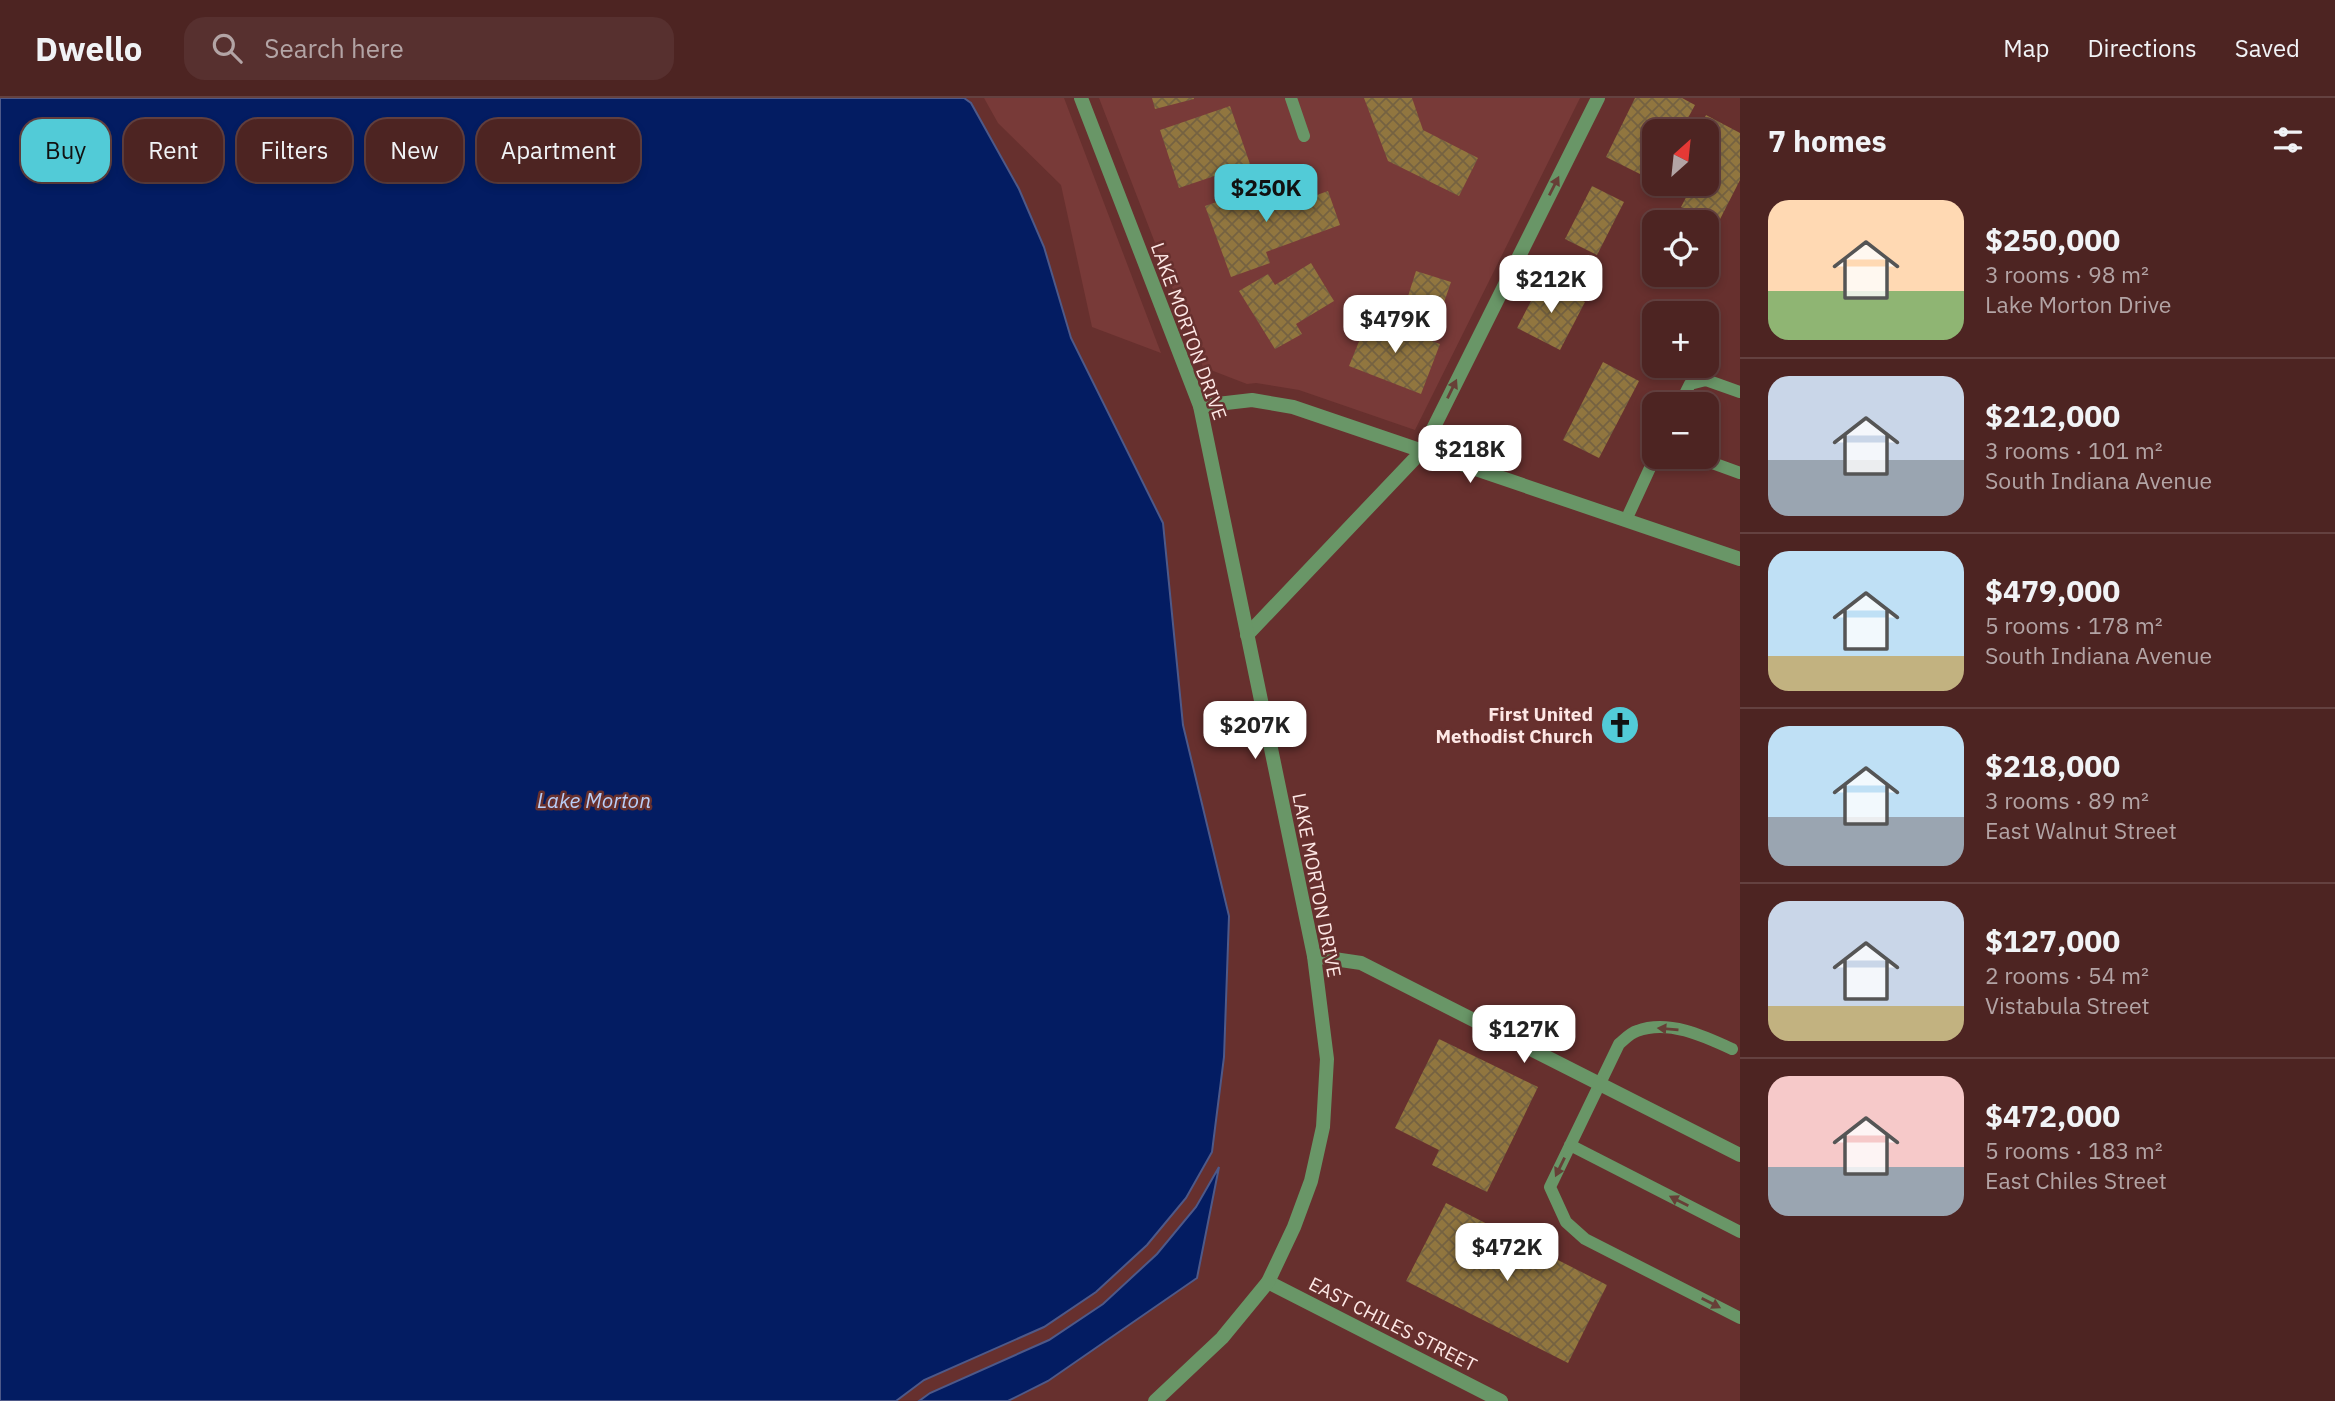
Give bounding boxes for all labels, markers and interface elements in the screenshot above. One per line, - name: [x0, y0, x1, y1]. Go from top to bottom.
- search box: [184, 17, 674, 80]
- text: Dwello: [35, 27, 142, 70]
- icon: search: [208, 29, 246, 67]
- text: Search here: [264, 31, 404, 65]
- text: Map: [2003, 32, 2049, 64]
- text: Directions: [2087, 32, 2197, 64]
- text: Saved: [2235, 32, 2300, 64]
- chip: Buy: [21, 119, 110, 182]
- chip: Rent: [124, 119, 223, 182]
- chip: Filters: [237, 119, 352, 182]
- chip: New: [366, 119, 463, 182]
- chip: Apartment: [477, 119, 640, 182]
- north arrow: [1642, 119, 1718, 196]
- map controls: [1642, 119, 1719, 469]
- text: 7 homes: [1768, 121, 1887, 160]
- icon: filters: [2269, 121, 2307, 159]
- pin: $250K: [1217, 164, 1315, 224]
- text: $250K: [1230, 172, 1302, 202]
- one-way arrow: [1548, 176, 1559, 196]
- button: locate: [1642, 210, 1719, 287]
- text: $250,000: [1985, 220, 2120, 259]
- icon: home: [1824, 228, 1908, 312]
- street label: LAKE MORTON DRIVE: [1146, 239, 1232, 423]
- pin: $212K: [1502, 256, 1600, 315]
- text: 3 rooms · 98 m²: [1985, 259, 2149, 289]
- text: $212K: [1515, 263, 1587, 293]
- text: Lake Morton Drive: [1985, 289, 2171, 319]
- pin: $479K: [1346, 296, 1444, 355]
- button: +: [1642, 301, 1719, 378]
- text: $479K: [1359, 303, 1431, 333]
- one-way arrow: [1446, 379, 1457, 399]
- button: −: [1642, 392, 1719, 469]
- text: $212,000: [1985, 396, 2120, 435]
- icon: home: [1824, 404, 1908, 488]
- pin: $218K: [1421, 426, 1519, 485]
- text: $218K: [1434, 433, 1506, 463]
- text: 3 rooms · 101 m²: [1985, 435, 2163, 465]
- text: South Indiana Avenue: [1985, 465, 2212, 495]
- text: $479,000: [1985, 571, 2120, 610]
- icon: home: [1824, 579, 1908, 663]
- text: 5 rooms · 178 m²: [1985, 610, 2163, 640]
- text: South Indiana Avenue: [1985, 640, 2212, 670]
- pin: $207K: [1206, 702, 1304, 761]
- place label: First United Methodist Church: [1436, 702, 1593, 748]
- church icon: First United Methodist Church: [1599, 704, 1641, 746]
- text: $207K: [1219, 709, 1291, 739]
- text: $218,000: [1985, 746, 2120, 785]
- icon: home: [1824, 754, 1908, 838]
- text: 3 rooms · 89 m²: [1985, 785, 2149, 815]
- water label: Lake Morton: [537, 786, 651, 814]
- street label: LAKE MORTON DRIVE: [1287, 791, 1347, 979]
- text: East Walnut Street: [1985, 815, 2177, 845]
- text: $127,000: [1985, 921, 2120, 960]
- icon: home: [1824, 929, 1908, 1013]
- text: 2 rooms · 54 m²: [1985, 960, 2149, 990]
- text: Vistabula Street: [1985, 990, 2150, 1020]
- pin: $127K: [1475, 1006, 1573, 1065]
- text: $127K: [1488, 1013, 1560, 1043]
- one-way arrow: [1657, 1023, 1679, 1034]
- text: $472,000: [1985, 1096, 2120, 1135]
- icon: home: [1824, 1104, 1908, 1188]
- text: 5 rooms · 183 m²: [1985, 1135, 2163, 1165]
- one-way arrow: [1554, 1157, 1565, 1177]
- text: East Chiles Street: [1985, 1165, 2167, 1195]
- one-way arrow: [1669, 1195, 1689, 1207]
- pin: $472K: [1458, 1224, 1556, 1283]
- text: $472K: [1471, 1231, 1543, 1261]
- street label: EAST CHILES STREET: [1305, 1271, 1481, 1377]
- one-way arrow: [1702, 1297, 1721, 1309]

